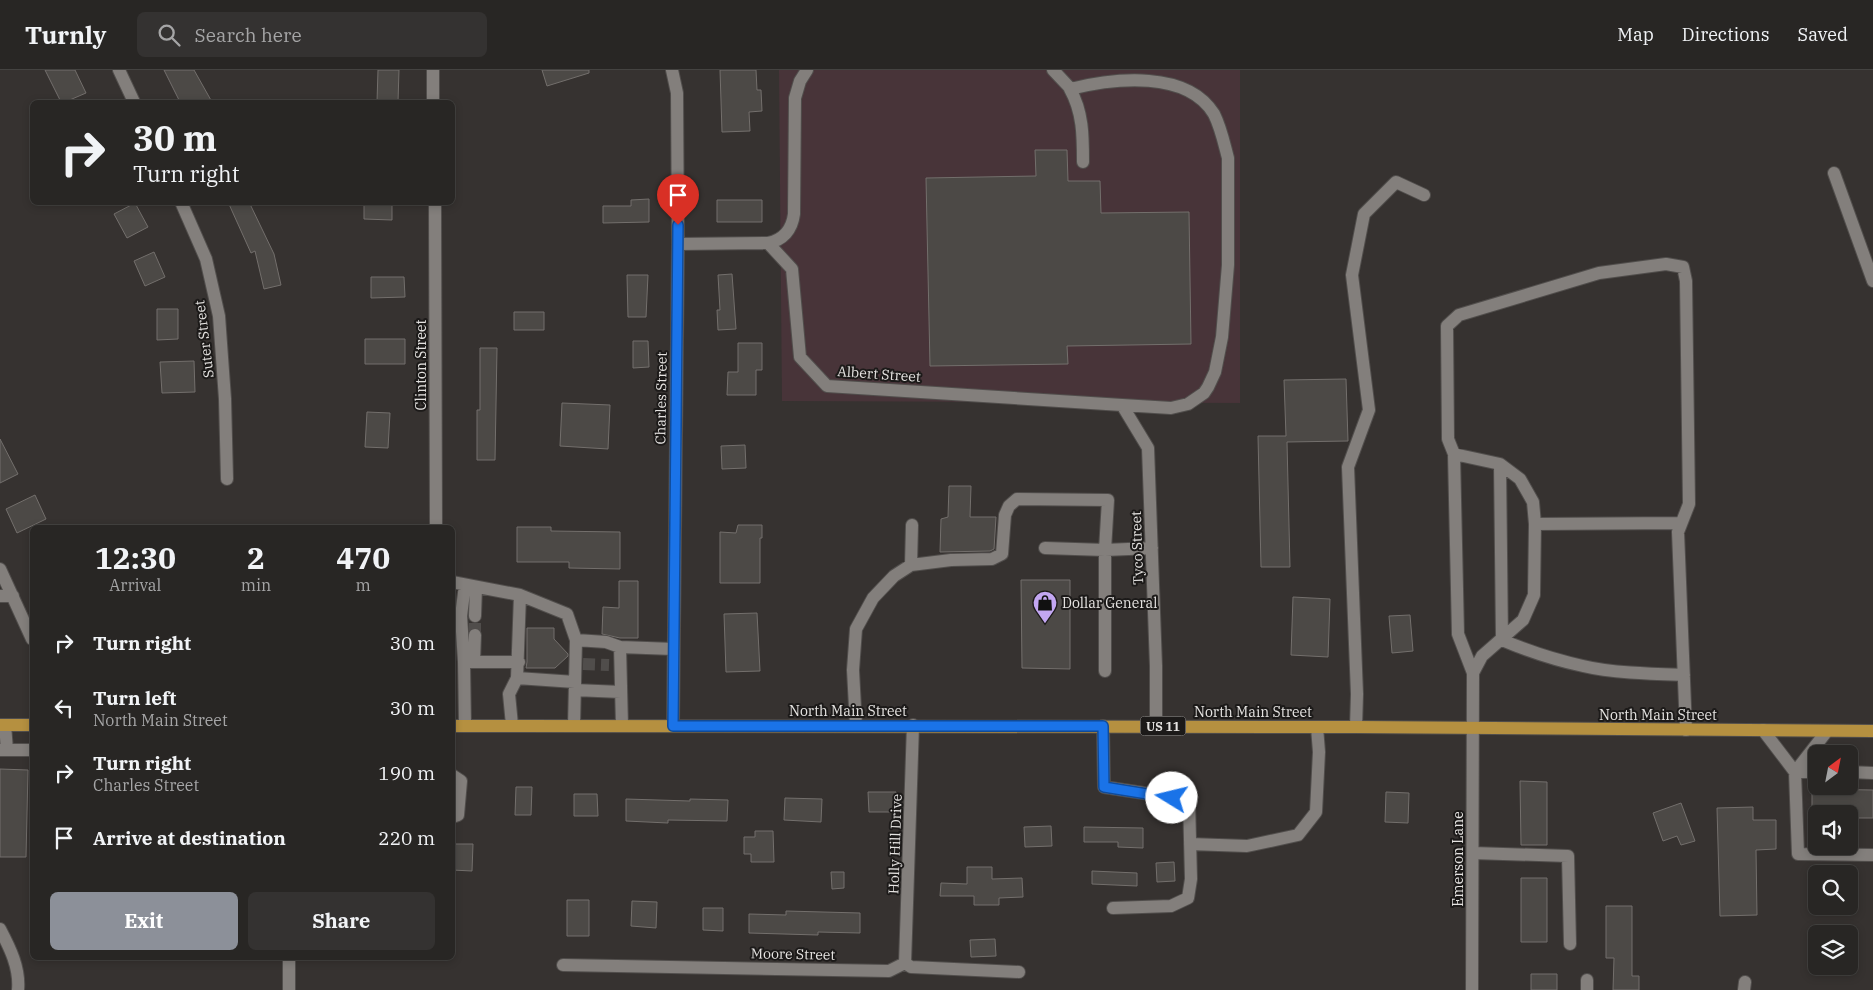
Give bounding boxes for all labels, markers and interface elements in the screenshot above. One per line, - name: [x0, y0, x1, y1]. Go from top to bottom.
- search box: [137, 12, 487, 57]
- text: Turnly: [25, 19, 107, 51]
- icon: search: [155, 21, 183, 49]
- text: Search here: [195, 23, 302, 47]
- text: Map: [1617, 23, 1654, 46]
- text: Directions: [1682, 23, 1770, 46]
- text: Saved: [1798, 23, 1848, 46]
- text: 30 m: [133, 115, 217, 161]
- icon: right: [50, 120, 115, 185]
- text: Turn right: [133, 159, 240, 188]
- pin: [657, 174, 699, 225]
- icon: arrive: [664, 181, 692, 209]
- street label: Suter Street: [190, 299, 218, 379]
- street label: Clinton Street: [412, 319, 430, 411]
- street label: Charles Street: [651, 351, 671, 445]
- street label: Albert Street: [837, 362, 921, 386]
- street label: Tyco Street: [1127, 511, 1147, 585]
- text: 12:30: [95, 538, 176, 577]
- text: 2: [247, 538, 265, 577]
- text: 470: [336, 538, 390, 577]
- text: Arrival: [109, 575, 161, 595]
- text: min: [241, 575, 271, 595]
- text: m: [356, 575, 371, 595]
- shop icon: Dollar General: [1032, 590, 1058, 624]
- place label: Dollar General: [1062, 594, 1157, 612]
- icon: right: [50, 629, 78, 657]
- text: Turn right: [93, 631, 191, 655]
- text: 30 m: [390, 631, 435, 655]
- text: Turn left: [93, 686, 176, 710]
- icon: left: [50, 694, 78, 722]
- text: 30 m: [390, 696, 435, 720]
- street label: North Main Street: [789, 702, 907, 720]
- street label: North Main Street: [1194, 703, 1312, 721]
- street label: North Main Street: [1599, 706, 1717, 724]
- text: North Main Street: [93, 710, 228, 730]
- road number: US 11: [1140, 716, 1186, 736]
- north arrow: [1808, 745, 1858, 795]
- map controls: [1808, 745, 1858, 975]
- text: Turn right: [93, 751, 191, 775]
- icon: right: [50, 759, 78, 787]
- text: 190 m: [378, 761, 435, 785]
- position arrow: [1145, 771, 1197, 823]
- text: Charles Street: [93, 775, 199, 795]
- street label: Holly Hill Drive: [884, 793, 906, 895]
- button: sound: [1808, 805, 1858, 855]
- street label: Emerson Lane: [1449, 811, 1467, 907]
- icon: arrive: [50, 824, 78, 852]
- text: Arrive at destination: [93, 826, 286, 850]
- text: 220 m: [378, 826, 435, 850]
- button: search: [1808, 865, 1858, 915]
- button: Exit: [50, 892, 238, 950]
- button: Share: [248, 892, 435, 950]
- button: layers: [1808, 925, 1858, 975]
- street label: Moore Street: [751, 944, 835, 964]

